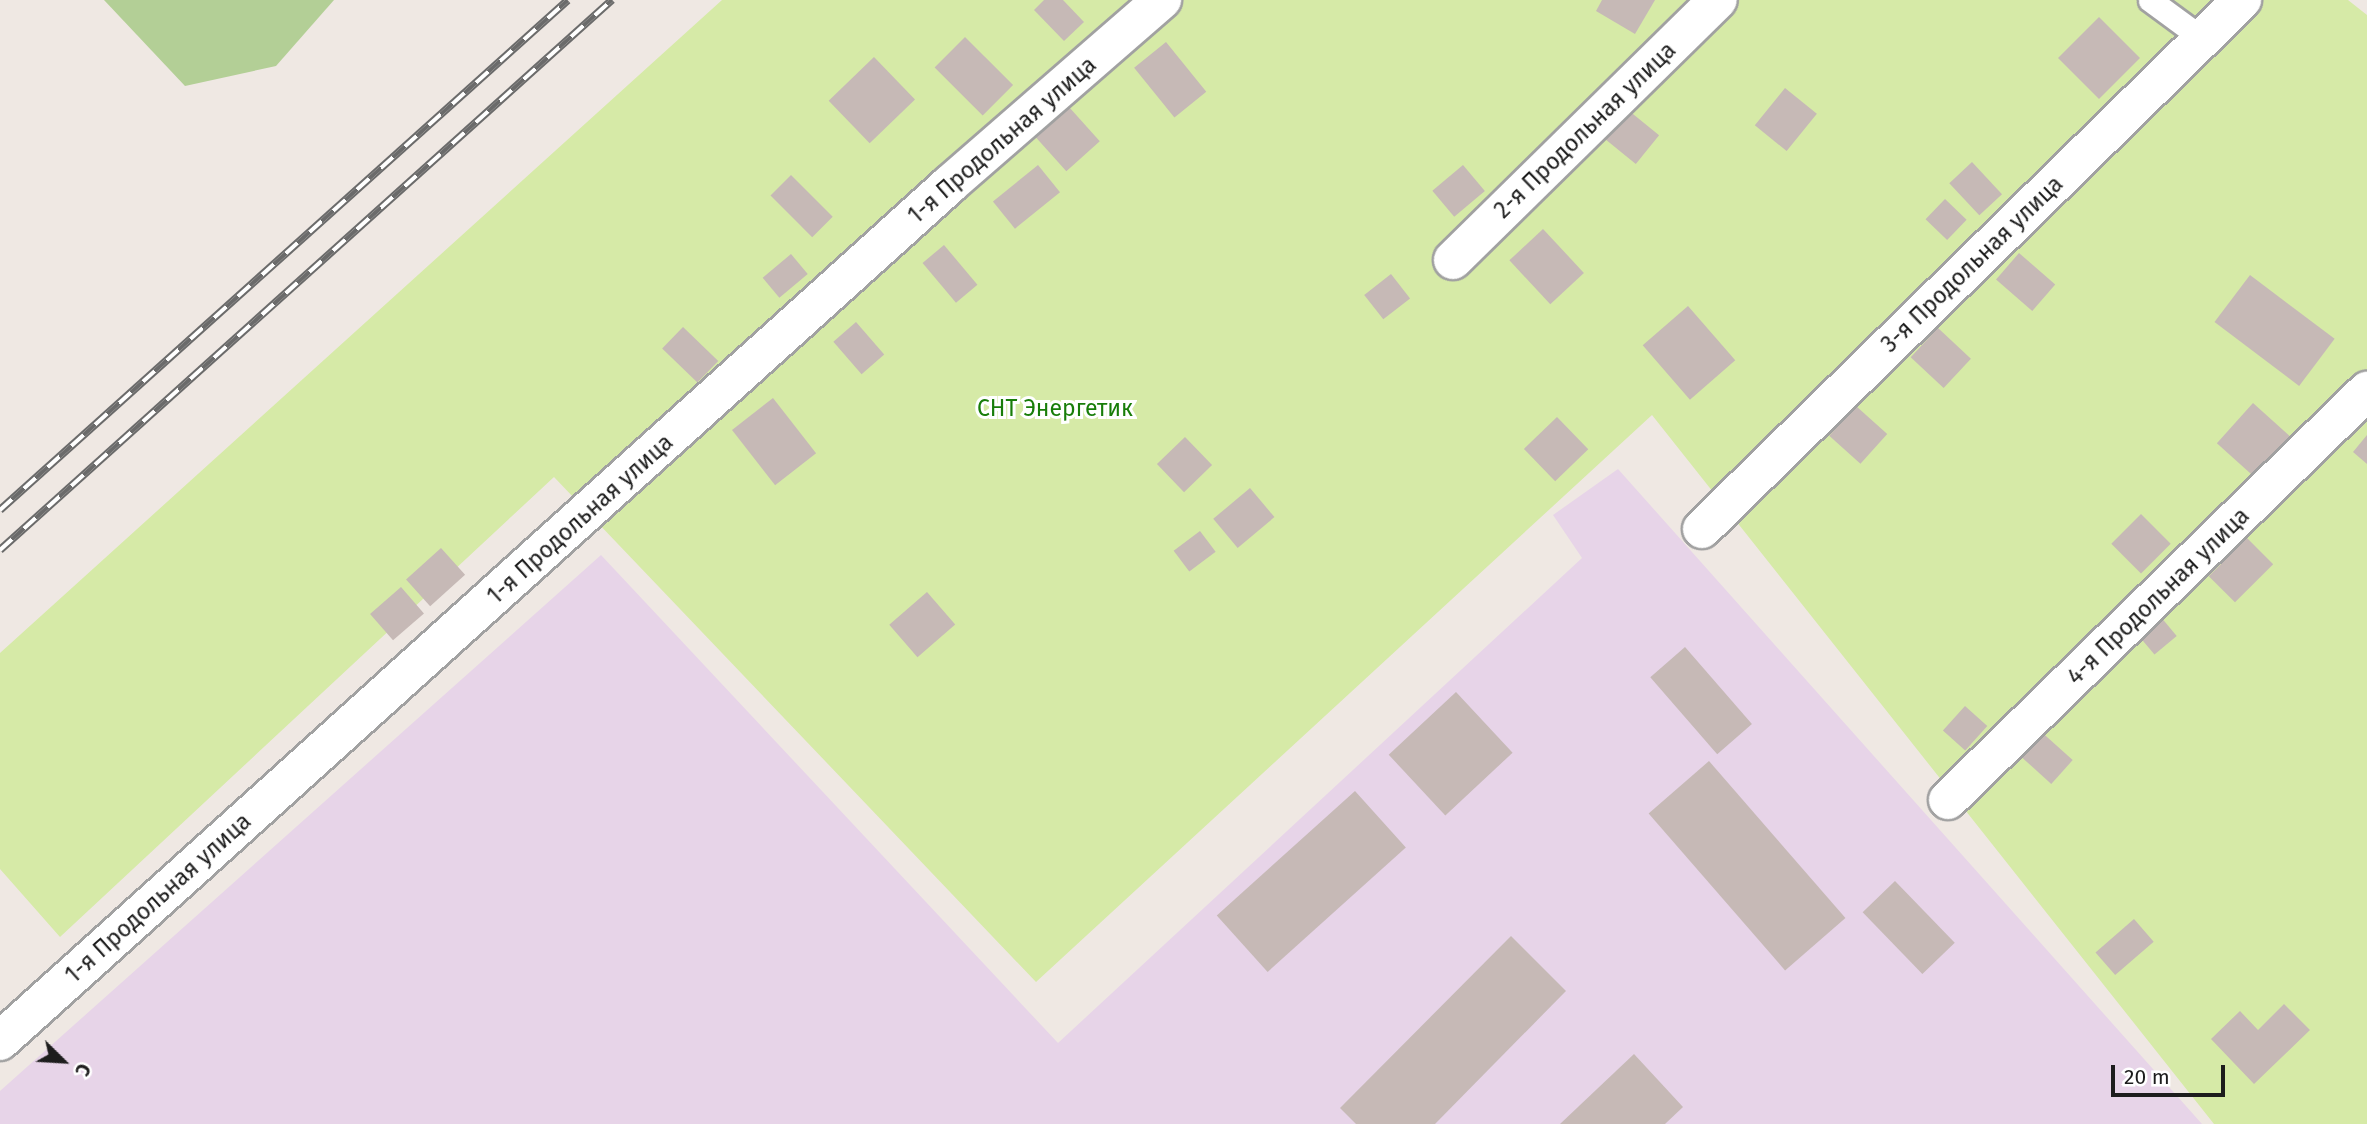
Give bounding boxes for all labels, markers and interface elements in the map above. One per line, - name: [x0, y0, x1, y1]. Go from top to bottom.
- street label: 2-я Продольная улица: [1489, 36, 1681, 224]
- street label: 1-я Продольная улица: [902, 51, 1102, 229]
- street label: 3-я Продольная улица: [1875, 170, 2069, 358]
- park label: СНТ Энергетик: [977, 394, 1133, 422]
- street label: 1-я Продольная улица: [482, 428, 678, 610]
- street label: 4-я Продольная улица: [2061, 502, 2255, 690]
- street label: 1-я Продольная улица: [60, 807, 256, 989]
- north arrow: [28, 1026, 98, 1096]
- scale bar: [2115, 1050, 2229, 1094]
- text: С: [70, 1060, 95, 1079]
- text: 20 m: [2124, 1064, 2170, 1090]

